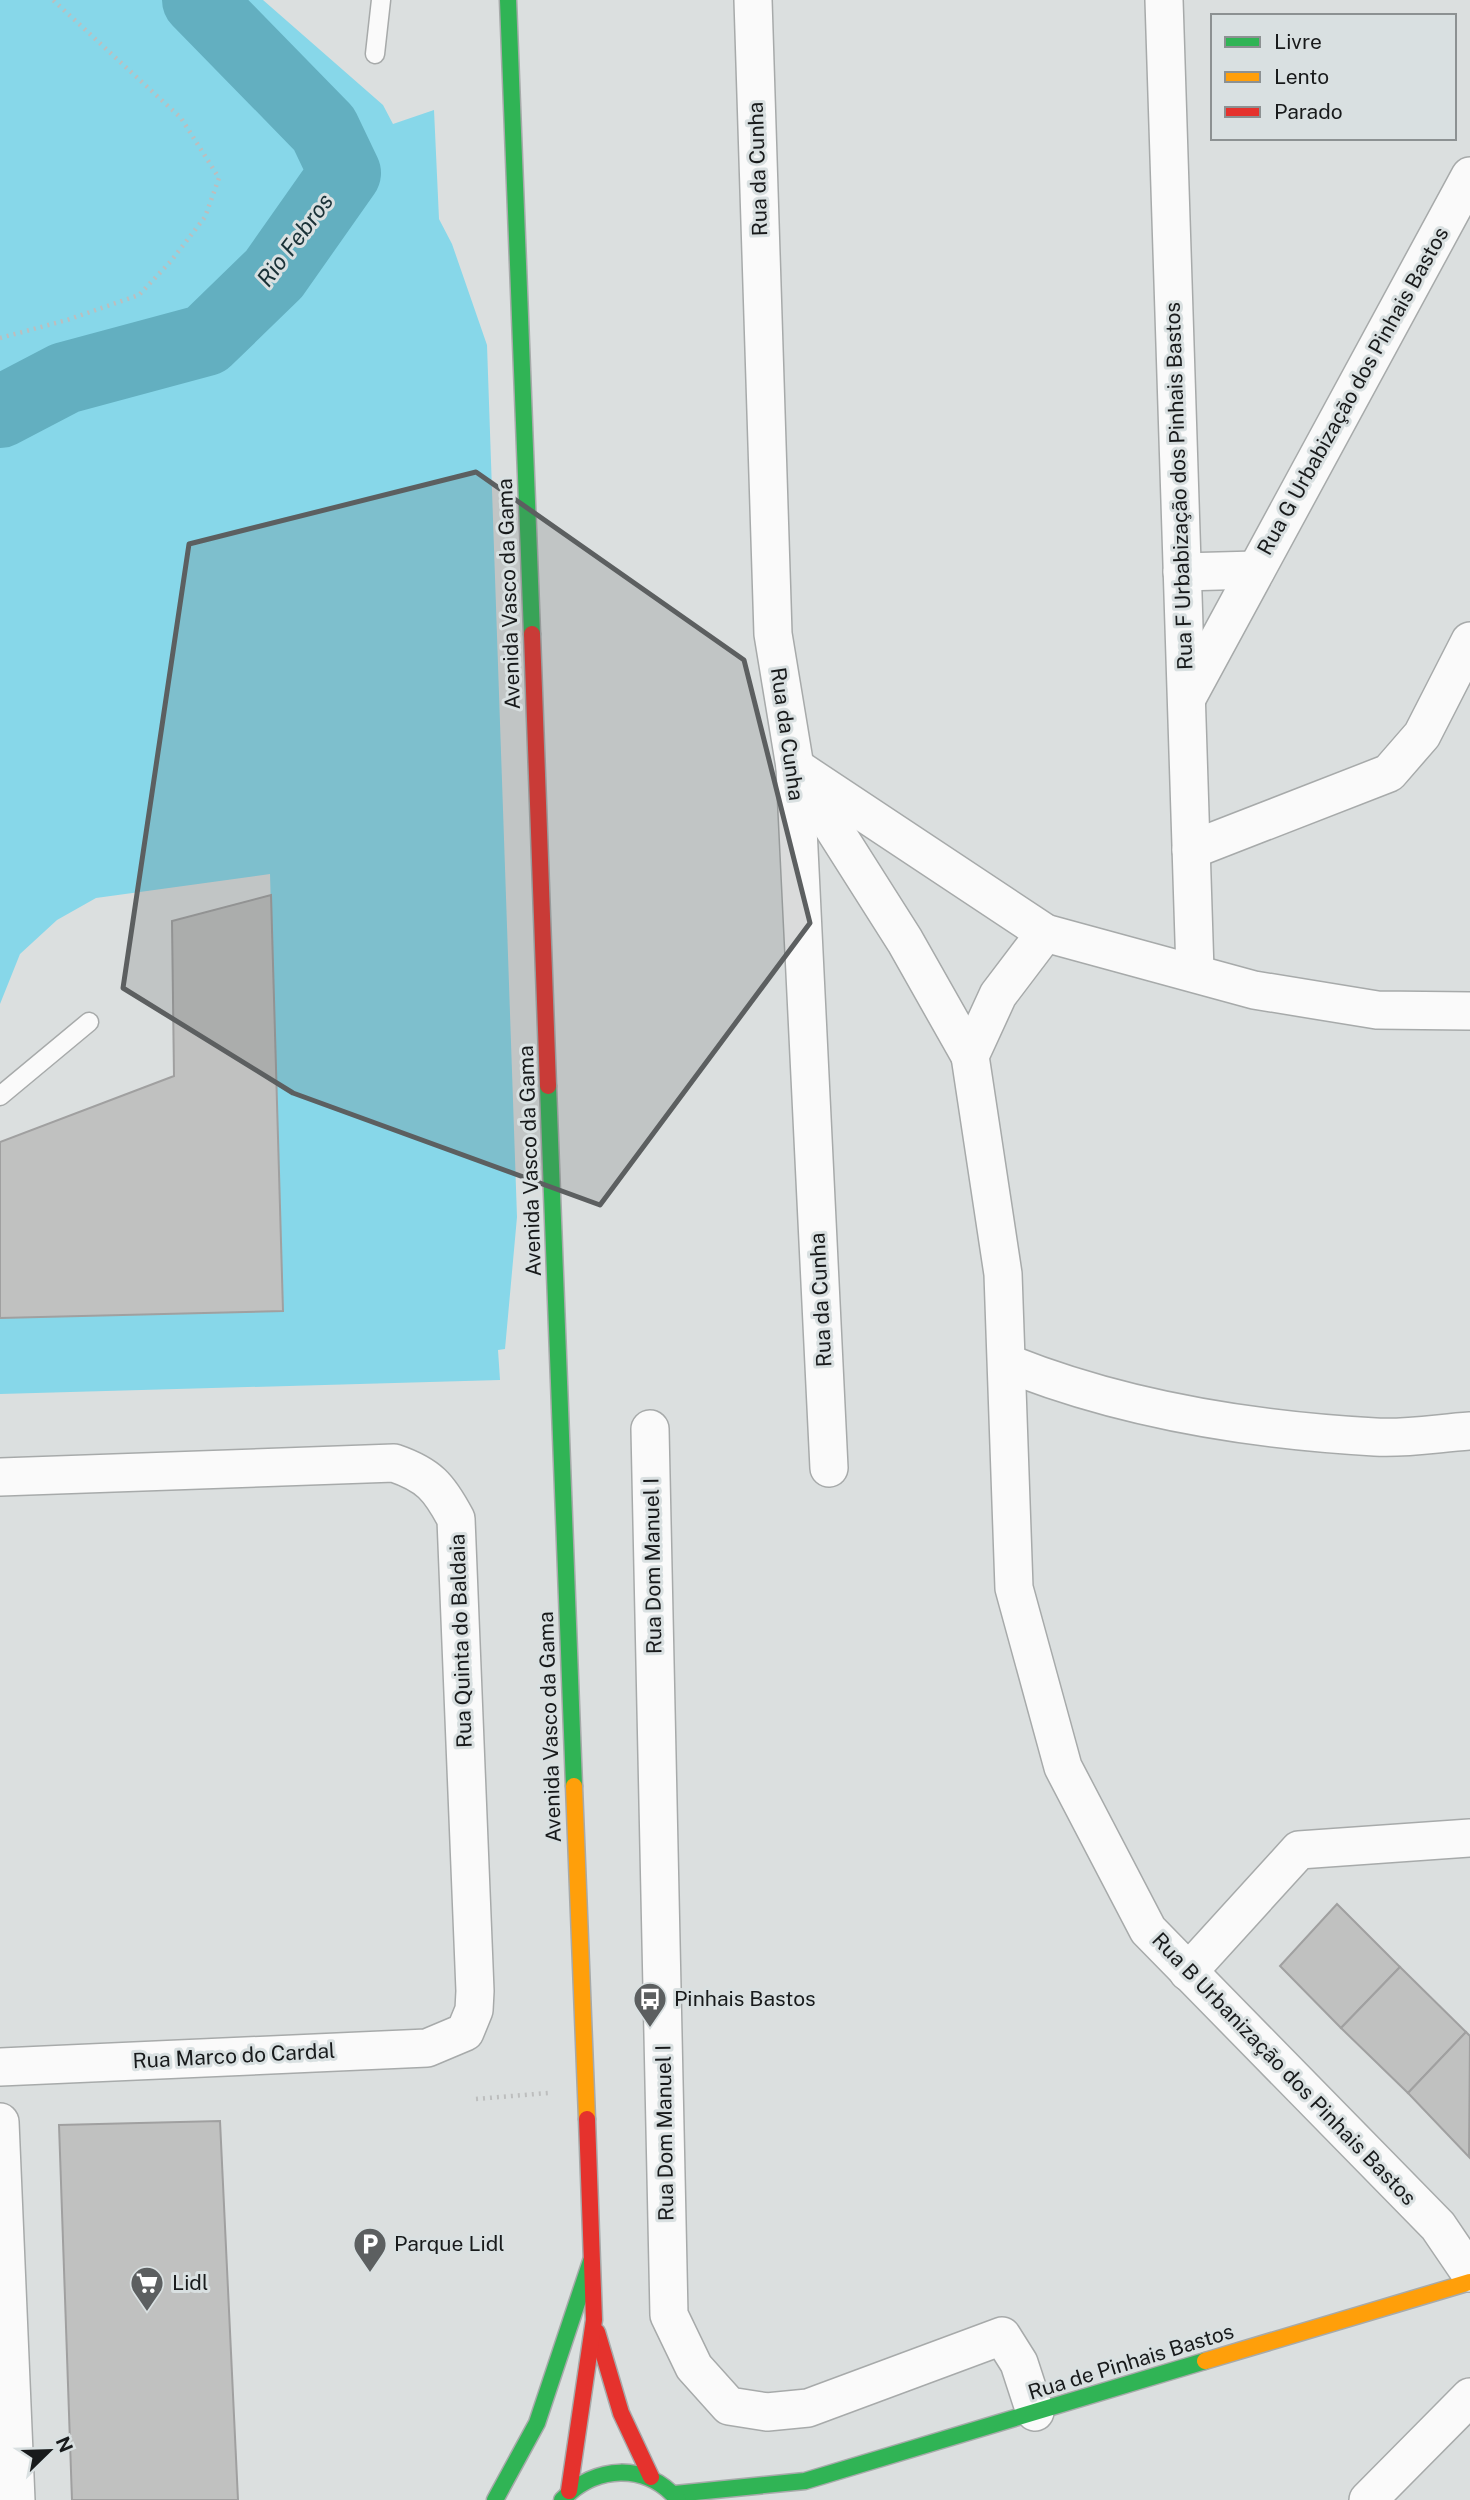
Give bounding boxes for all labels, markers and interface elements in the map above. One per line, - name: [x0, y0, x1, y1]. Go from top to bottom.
- legend: [1211, 14, 1456, 140]
- text: Livre: [1274, 29, 1322, 54]
- text: Lento: [1274, 64, 1329, 89]
- text: Parado: [1274, 99, 1343, 124]
- street label: Rua da Cunha: [743, 101, 772, 237]
- water label: Rio Febros: [251, 188, 338, 291]
- street label: Rua G Urbabização dos Pinhais Bastos: [1252, 222, 1453, 559]
- street label: Rua F Urbabização dos Pinhais Bastos: [1160, 302, 1197, 670]
- street label: Avenida Vasco da Gama: [492, 478, 525, 710]
- street label: Rua da Cunha: [766, 666, 809, 802]
- street label: Avenida Vasco da Gama: [513, 1045, 546, 1277]
- street label: Rua da Cunha: [804, 1232, 837, 1368]
- street label: Rua Dom Manuel I: [638, 1478, 667, 1654]
- street label: Rua Quinta do Baldaia: [444, 1533, 477, 1749]
- street label: Avenida Vasco da Gama: [533, 1611, 566, 1843]
- street label: Rua B Urbanização dos Pinhais Bastos: [1147, 1927, 1422, 2210]
- bus stop icon: Pinhais Bastos: [631, 1980, 669, 2029]
- place label: Pinhais Bastos: [674, 1986, 816, 2011]
- street label: Rua Marco do Cardal: [132, 2038, 336, 2073]
- street label: Rua Dom Manuel I: [650, 2045, 679, 2221]
- parking icon: Parque Lidl: [351, 2225, 389, 2274]
- place label: Parque Lidl: [394, 2231, 505, 2256]
- supermarket icon: Lidl: [128, 2264, 166, 2313]
- place label: Lidl: [172, 2270, 208, 2295]
- street label: Rua de Pinhais Bastos: [1025, 2318, 1237, 2405]
- north arrow: [14, 2416, 84, 2486]
- text: N: [52, 2433, 78, 2455]

